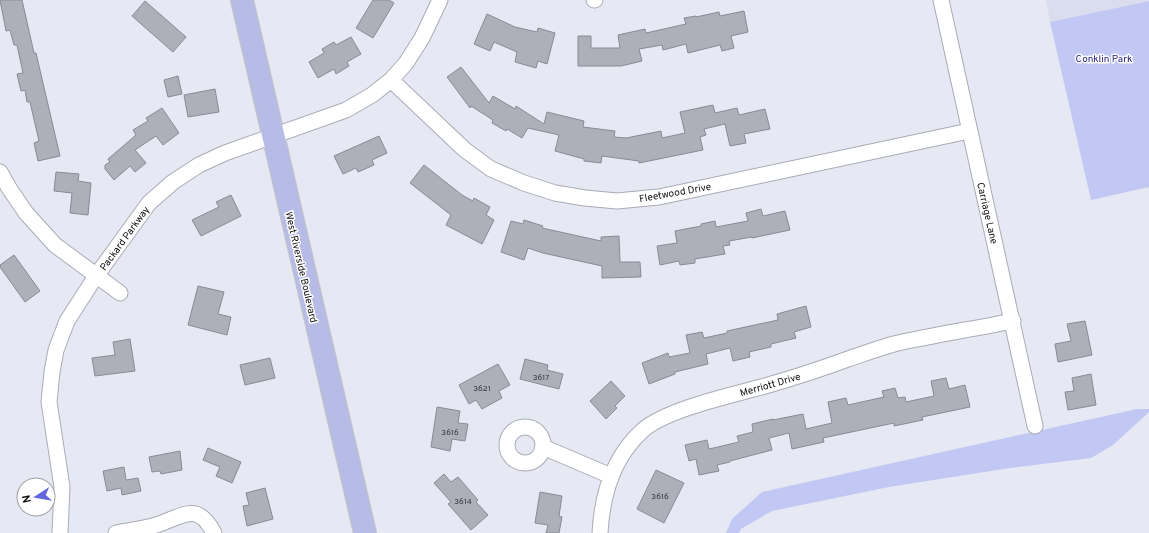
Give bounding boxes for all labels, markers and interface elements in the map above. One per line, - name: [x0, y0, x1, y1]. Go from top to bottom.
- park label: Conklin Park: [1076, 53, 1132, 66]
- street label: Fleetwood Drive: [638, 181, 712, 206]
- street label: Carriage Lane: [973, 181, 1000, 245]
- street label: Packard Parkway: [97, 204, 153, 274]
- street label: West Riverside Boulevard: [281, 211, 320, 324]
- street label: Merriott Drive: [738, 371, 802, 400]
- house number: 3617: [533, 373, 549, 383]
- house number: 3621: [473, 384, 491, 394]
- house number: 3616: [441, 428, 459, 438]
- north arrow: [16, 477, 56, 517]
- house number: 3616: [651, 492, 669, 502]
- text: N: [20, 494, 35, 504]
- house number: 3614: [454, 497, 472, 507]

